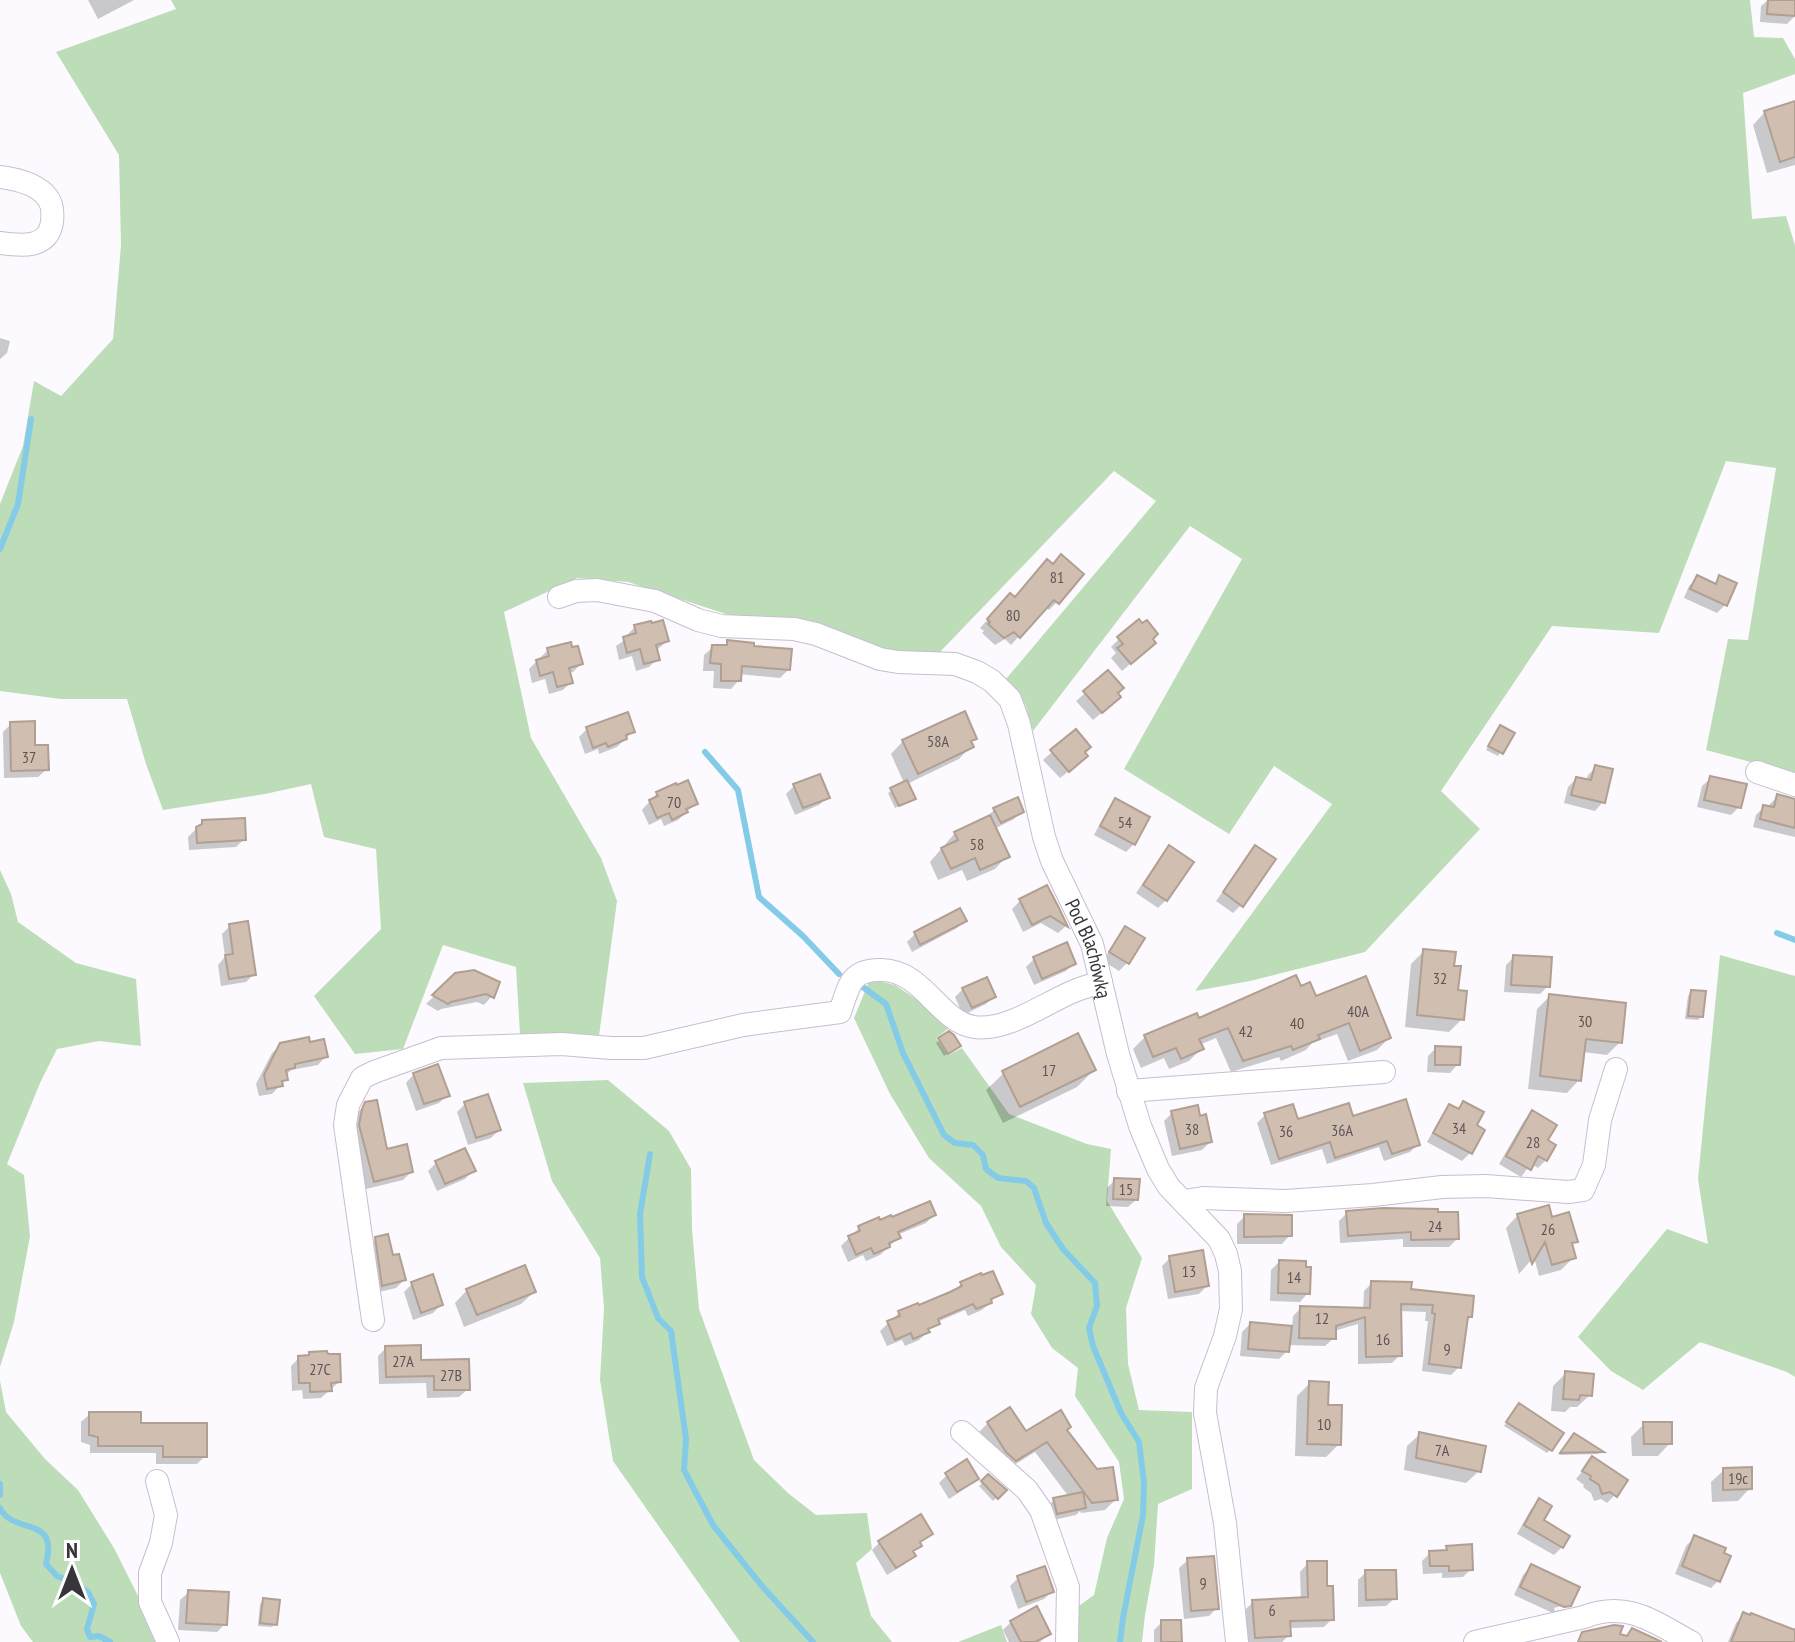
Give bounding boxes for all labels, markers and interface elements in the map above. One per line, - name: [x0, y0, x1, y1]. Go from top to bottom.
- house number: 81: [1050, 567, 1064, 587]
- house number: 80: [1006, 605, 1020, 625]
- house number: 58A: [927, 731, 949, 751]
- house number: 37: [22, 747, 36, 767]
- house number: 70: [667, 792, 681, 812]
- house number: 54: [1118, 812, 1132, 832]
- house number: 58: [970, 834, 984, 854]
- street label: Pod Blachówką: [1059, 895, 1117, 1001]
- house number: 32: [1433, 968, 1447, 988]
- house number: 40A: [1347, 1001, 1369, 1021]
- house number: 30: [1578, 1011, 1592, 1031]
- house number: 40: [1290, 1013, 1304, 1033]
- house number: 42: [1239, 1021, 1253, 1041]
- house number: 17: [1042, 1060, 1056, 1080]
- house number: 34: [1452, 1118, 1466, 1138]
- house number: 38: [1185, 1119, 1199, 1139]
- house number: 36A: [1331, 1120, 1353, 1140]
- house number: 36: [1279, 1121, 1293, 1141]
- house number: 28: [1526, 1132, 1540, 1152]
- house number: 15: [1119, 1179, 1133, 1199]
- house number: 24: [1428, 1216, 1442, 1236]
- house number: 26: [1541, 1219, 1555, 1239]
- house number: 13: [1182, 1261, 1196, 1281]
- house number: 14: [1287, 1267, 1301, 1287]
- house number: 12: [1315, 1308, 1329, 1328]
- house number: 16: [1376, 1329, 1390, 1349]
- house number: 9: [1443, 1339, 1451, 1359]
- house number: 27A: [392, 1351, 414, 1371]
- house number: 27C: [309, 1359, 331, 1379]
- house number: 27B: [440, 1365, 462, 1385]
- house number: 10: [1317, 1414, 1331, 1434]
- house number: 7A: [1435, 1440, 1450, 1460]
- house number: 19c: [1728, 1468, 1748, 1488]
- north arrow: [32, 1530, 112, 1610]
- text: N: [66, 1536, 78, 1564]
- house number: 9: [1199, 1573, 1207, 1593]
- house number: 6: [1268, 1600, 1276, 1620]

